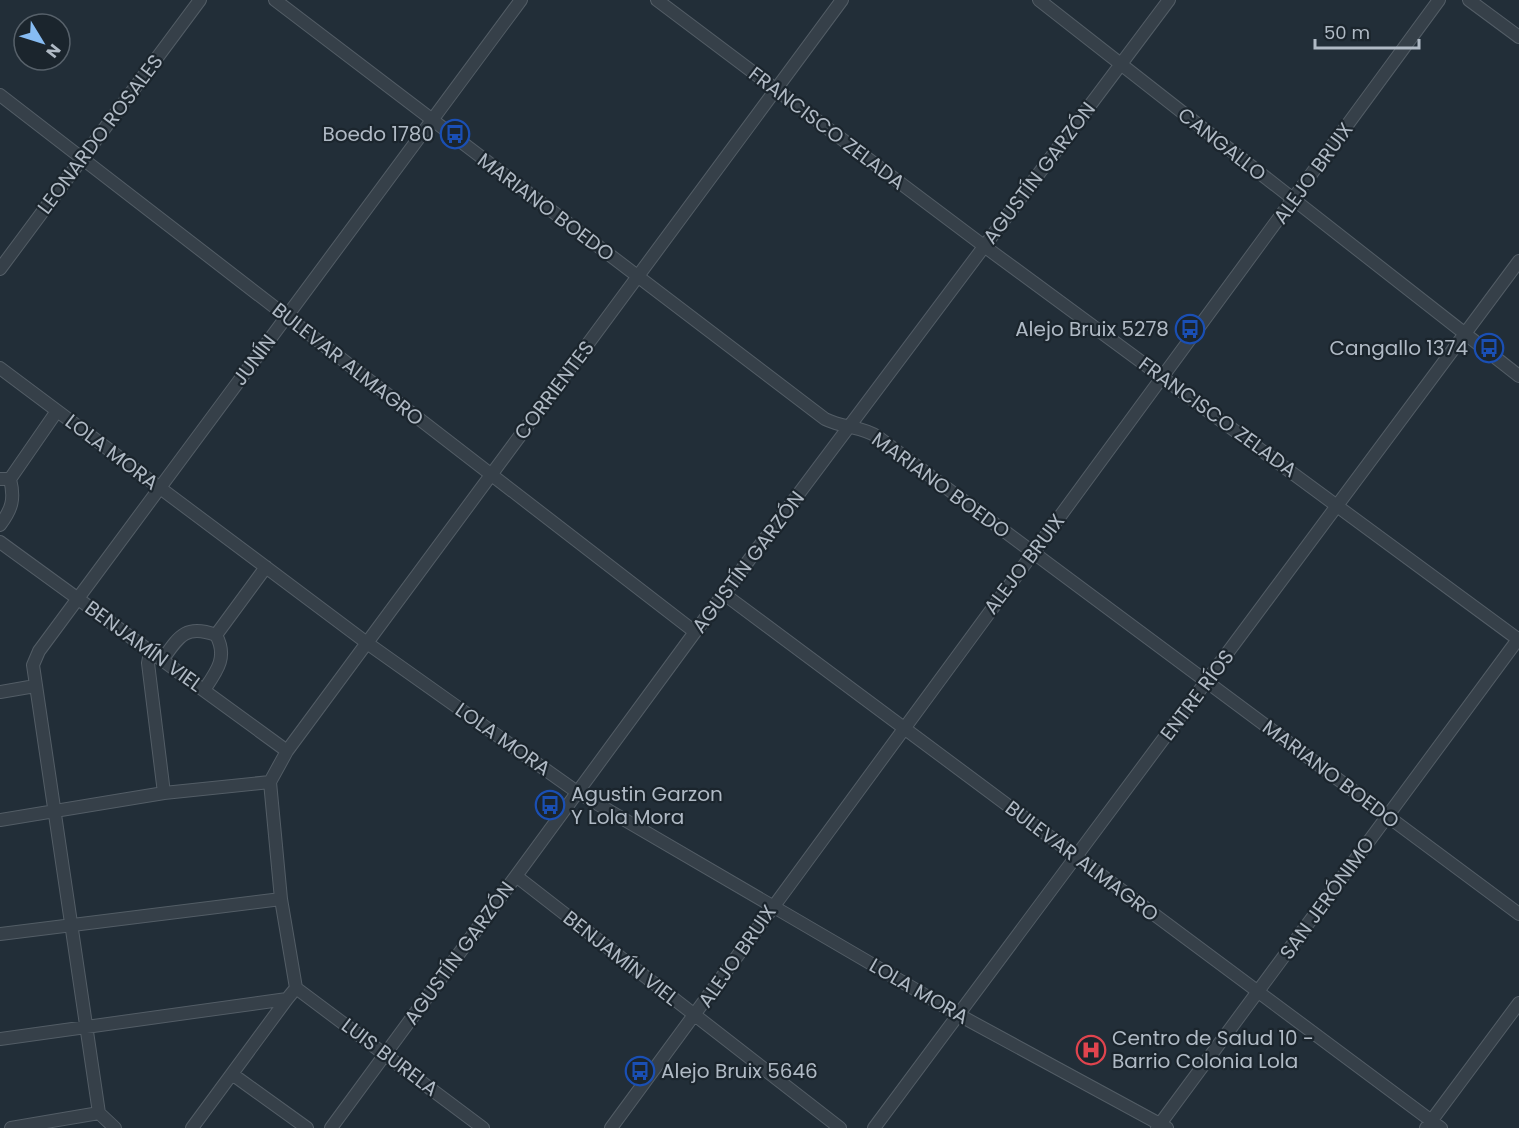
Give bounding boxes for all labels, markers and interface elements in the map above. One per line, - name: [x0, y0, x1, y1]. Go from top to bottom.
- north arrow: [12, 12, 72, 72]
- scale bar: [1315, 12, 1418, 50]
- text: 50 m: [1324, 20, 1370, 45]
- street label: LEONARDO ROSALES: [32, 50, 168, 218]
- street label: FRANCISCO ZELADA: [743, 60, 911, 196]
- street label: AGUSTÍN GARZÓN: [976, 96, 1102, 250]
- street label: CANGALLO: [1172, 101, 1272, 187]
- street label: ALEJO BRUIX: [1267, 117, 1359, 229]
- bus stop icon: Boedo 1780: [439, 118, 471, 150]
- place label: Boedo 1780: [322, 120, 434, 148]
- street label: MARIANO BOEDO: [472, 146, 620, 268]
- street label: BULEVAR ALMAGRO: [266, 296, 430, 432]
- bus stop icon: Alejo Bruix 5278: [1174, 313, 1206, 345]
- place label: Alejo Bruix 5278: [1015, 315, 1169, 343]
- street label: JUNÍN: [226, 329, 282, 391]
- bus stop icon: Cangallo 1374: [1473, 332, 1505, 364]
- place label: Cangallo 1374: [1330, 334, 1468, 362]
- street label: CORRIENTES: [507, 335, 601, 445]
- street label: FRANCISCO ZELADA: [1133, 350, 1303, 484]
- street label: LOLA MORA: [59, 408, 165, 496]
- street label: MARIANO BOEDO: [866, 425, 1016, 545]
- street label: AGUSTÍN GARZÓN: [685, 485, 811, 639]
- street label: ALEJO BRUIX: [977, 508, 1071, 620]
- street label: BENJAMÍN VIEL: [79, 594, 209, 699]
- street label: ENTRE RÍOS: [1153, 644, 1241, 746]
- street label: LOLA MORA: [450, 696, 556, 782]
- street label: MARIANO BOEDO: [1257, 713, 1405, 835]
- place label: Agustin Garzon Y Lola Mora: [571, 780, 723, 831]
- bus stop icon: Agustin Garzon Y Lola Mora: [534, 789, 566, 821]
- street label: BULEVAR ALMAGRO: [1000, 794, 1164, 928]
- street label: SAN JERÓNIMO: [1273, 831, 1381, 965]
- street label: AGUSTÍN GARZÓN: [397, 876, 521, 1030]
- street label: ALEJO BRUIX: [691, 899, 783, 1013]
- street label: BENJAMÍN VIEL: [557, 904, 685, 1012]
- street label: LOLA MORA: [864, 951, 974, 1031]
- street label: LUIS BURELA: [336, 1011, 444, 1103]
- place label: Centro de Salud 10 - Barrio Colonia Lola: [1112, 1024, 1314, 1075]
- hospital icon: Centro de Salud 10 - Barrio Colonia Lola: [1075, 1034, 1107, 1066]
- bus stop icon: Alejo Bruix 5646: [624, 1055, 656, 1087]
- place label: Alejo Bruix 5646: [661, 1057, 818, 1085]

